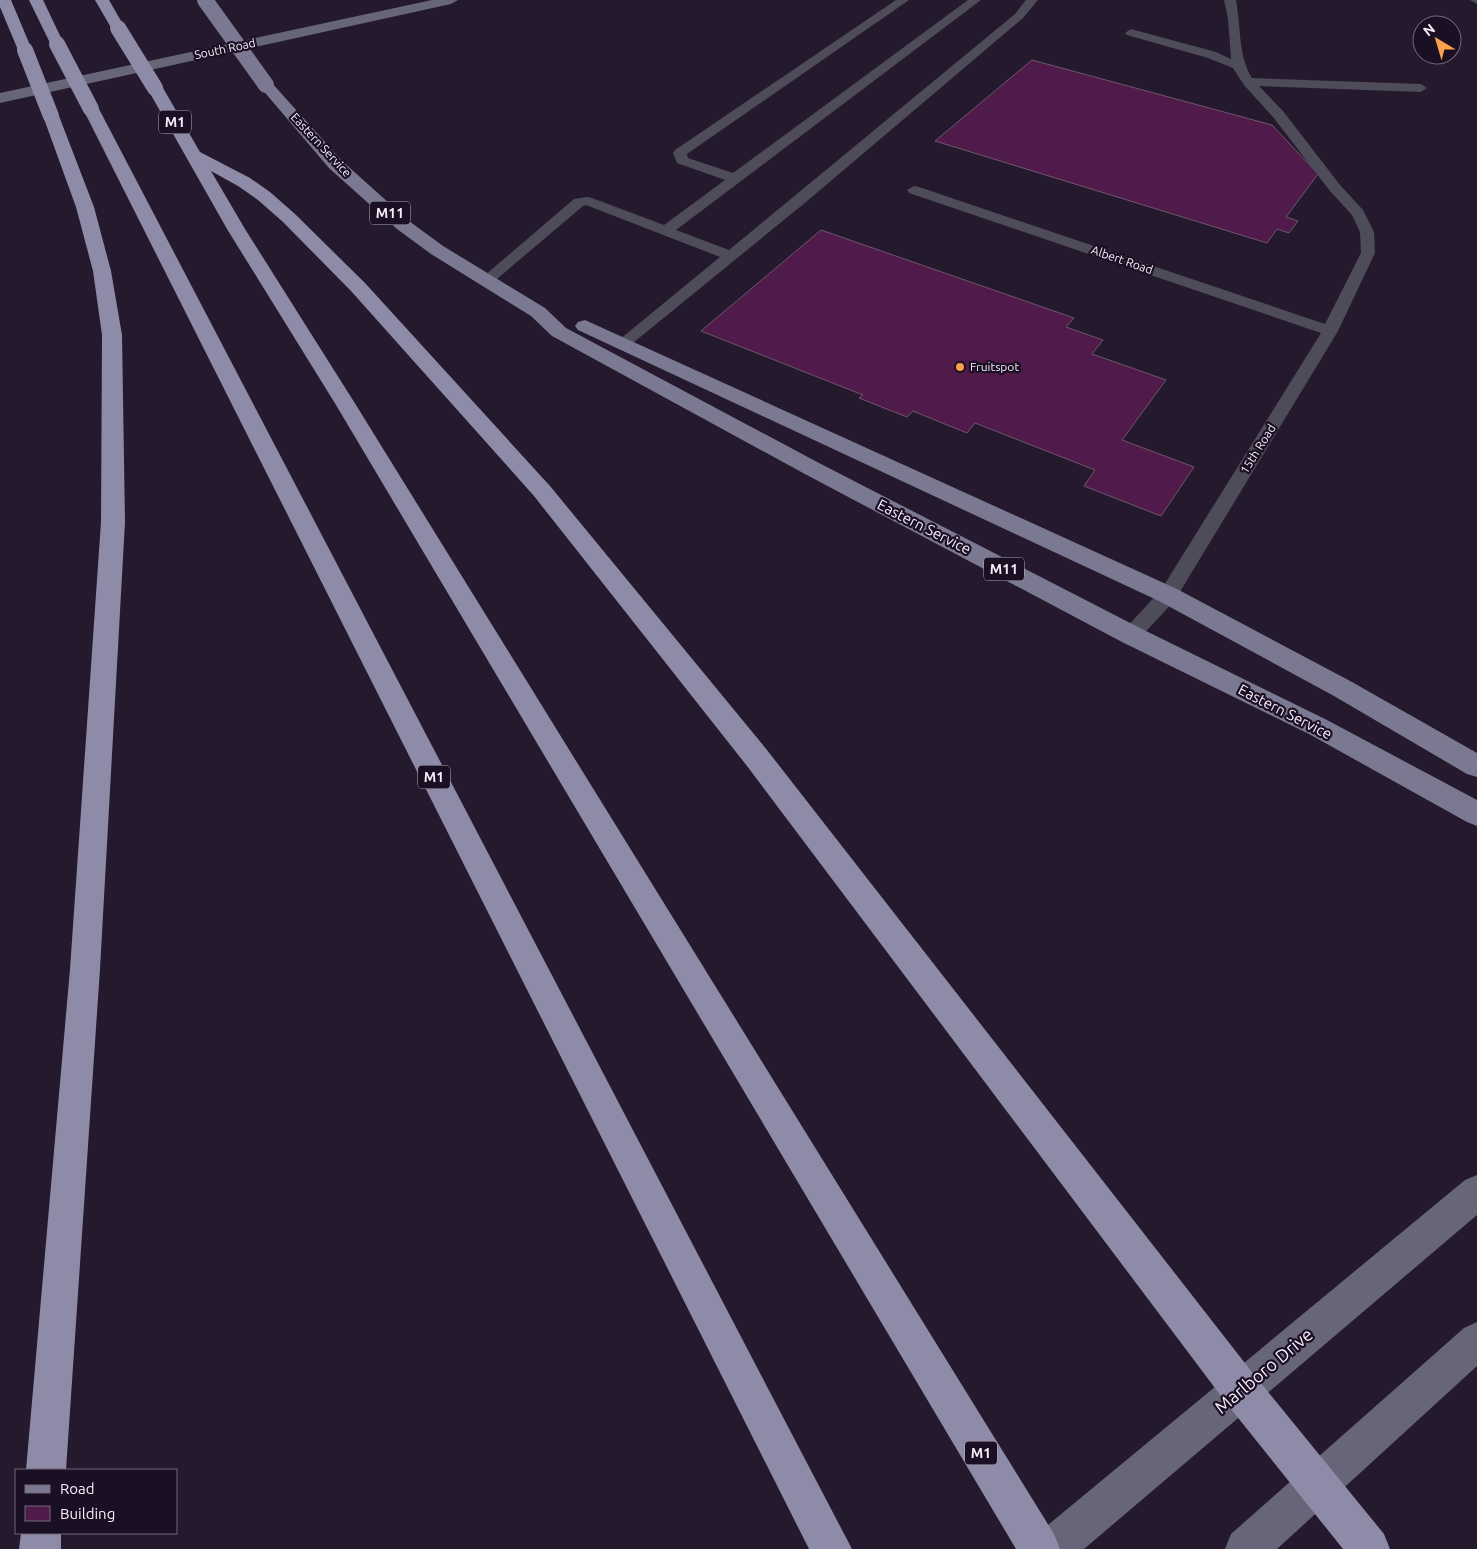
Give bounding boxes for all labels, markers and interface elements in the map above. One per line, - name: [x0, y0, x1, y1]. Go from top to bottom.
- north arrow: [1412, 15, 1462, 65]
- text: N: [1420, 20, 1438, 39]
- street label: South Road: [193, 36, 257, 61]
- road number: M1: [159, 110, 191, 134]
- street label: Eastern Service: [289, 110, 354, 179]
- road number: M11: [370, 202, 410, 224]
- street label: Albert Road: [1090, 243, 1155, 276]
- place label: Fruitspot: [970, 360, 1019, 373]
- marker: Fruitspot: [954, 361, 966, 373]
- street label: 15th Road: [1237, 422, 1278, 476]
- street label: Eastern Service: [875, 496, 974, 557]
- road number: M11: [984, 558, 1024, 580]
- street label: Eastern Service: [1236, 681, 1335, 742]
- road number: M1: [418, 766, 450, 789]
- street label: Marlboro Drive: [1210, 1324, 1316, 1417]
- road number: M1: [965, 1442, 997, 1465]
- legend: [15, 1469, 178, 1534]
- text: Road: [60, 1480, 95, 1497]
- text: Building: [60, 1505, 115, 1522]

